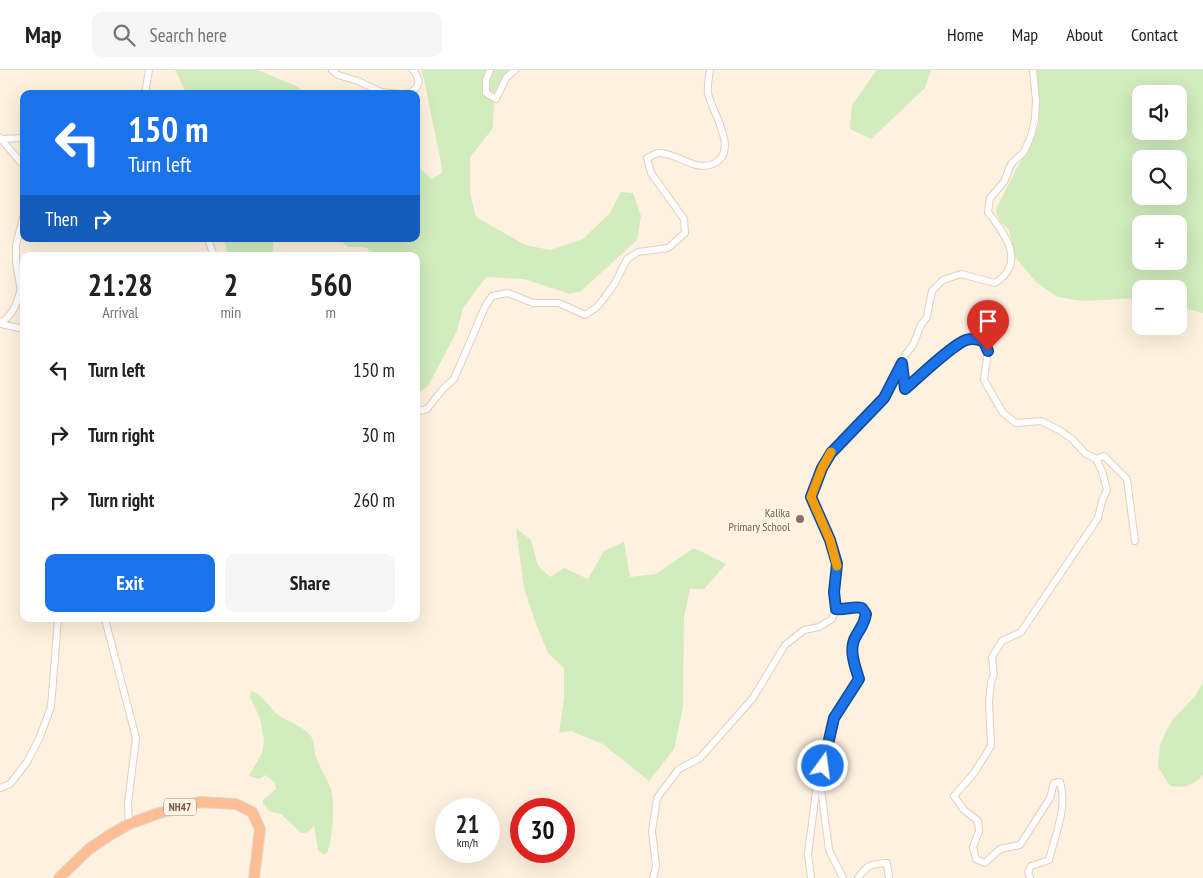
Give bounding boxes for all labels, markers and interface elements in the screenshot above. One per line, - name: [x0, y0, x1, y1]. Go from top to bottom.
- search box: [92, 12, 442, 57]
- text: Map: [25, 19, 62, 50]
- icon: search: [110, 21, 138, 49]
- text: Search here: [150, 23, 227, 47]
- text: Home: [947, 23, 984, 46]
- text: Map: [1012, 23, 1038, 46]
- text: About: [1066, 23, 1103, 46]
- text: Contact: [1131, 23, 1178, 46]
- map controls: [1132, 85, 1187, 335]
- button: sound: [1132, 85, 1187, 140]
- text: 150 m: [128, 106, 209, 152]
- icon: left: [45, 110, 110, 175]
- text: Turn left: [128, 150, 192, 178]
- button: search: [1132, 150, 1187, 205]
- icon: right: [88, 205, 116, 233]
- text: Then: [45, 207, 78, 231]
- button: +: [1132, 215, 1187, 270]
- text: 21:28: [88, 265, 153, 304]
- text: 2: [224, 265, 238, 304]
- text: 560: [309, 265, 352, 304]
- button: −: [1132, 280, 1187, 335]
- pin: [967, 300, 1009, 351]
- text: Arrival: [102, 302, 138, 322]
- text: min: [220, 302, 241, 322]
- text: m: [325, 302, 336, 322]
- icon: arrive: [974, 307, 1002, 335]
- icon: left: [45, 356, 73, 384]
- text: Turn left: [88, 358, 145, 382]
- text: 150 m: [353, 358, 395, 382]
- icon: right: [45, 421, 73, 449]
- text: Turn right: [88, 423, 154, 447]
- text: 30 m: [362, 423, 395, 447]
- icon: right: [45, 486, 73, 514]
- text: Turn right: [88, 488, 154, 512]
- text: 260 m: [353, 488, 395, 512]
- place label: Kalika Primary School: [729, 505, 790, 534]
- marker: Kalika Primary School: [794, 513, 806, 525]
- button: Exit: [45, 554, 215, 612]
- button: Share: [225, 554, 395, 612]
- position arrow: [796, 739, 848, 791]
- speed limit sign: 30: [510, 798, 575, 863]
- road number: NH47: [164, 799, 196, 816]
- text: 21: [456, 808, 479, 840]
- text: km/h: [457, 835, 478, 850]

